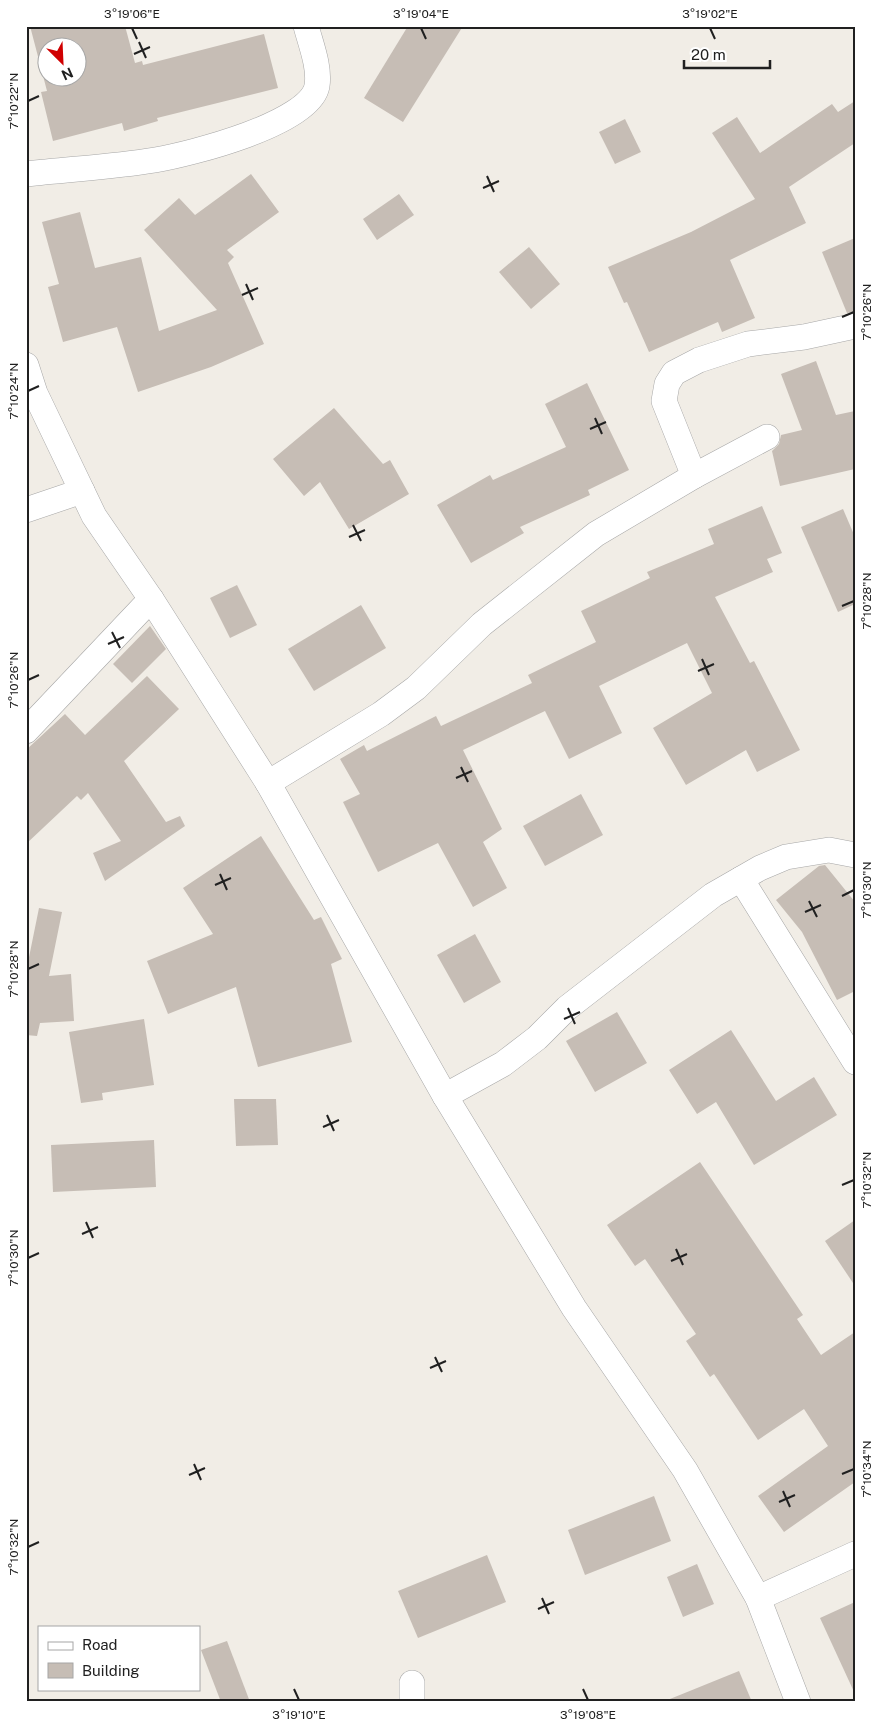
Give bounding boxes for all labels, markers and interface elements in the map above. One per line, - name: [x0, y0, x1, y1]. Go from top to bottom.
- text: 3°19'06"E: [104, 7, 160, 21]
- text: 3°19'04"E: [393, 7, 449, 21]
- text: 3°19'02"E: [682, 7, 738, 21]
- north arrow: [38, 38, 88, 88]
- scale bar: [684, 38, 770, 70]
- text: 20 m: [691, 46, 726, 63]
- text: N: [59, 64, 76, 83]
- text: 7°10'22"N: [7, 73, 21, 129]
- text: 7°10'26"N: [860, 284, 874, 340]
- text: 7°10'24"N: [7, 363, 21, 419]
- text: 7°10'28"N: [860, 572, 874, 630]
- text: 7°10'26"N: [7, 652, 21, 708]
- text: 7°10'30"N: [860, 862, 874, 918]
- text: 7°10'28"N: [7, 940, 21, 998]
- text: 7°10'32"N: [860, 1152, 874, 1208]
- text: 7°10'30"N: [7, 1230, 21, 1286]
- text: 7°10'34"N: [860, 1440, 874, 1498]
- text: 7°10'32"N: [7, 1519, 21, 1575]
- legend: [38, 1626, 200, 1690]
- text: Road: [82, 1636, 118, 1653]
- text: Building: [82, 1662, 140, 1679]
- text: 3°19'10"E: [272, 1708, 326, 1722]
- text: 3°19'08"E: [560, 1708, 616, 1722]

